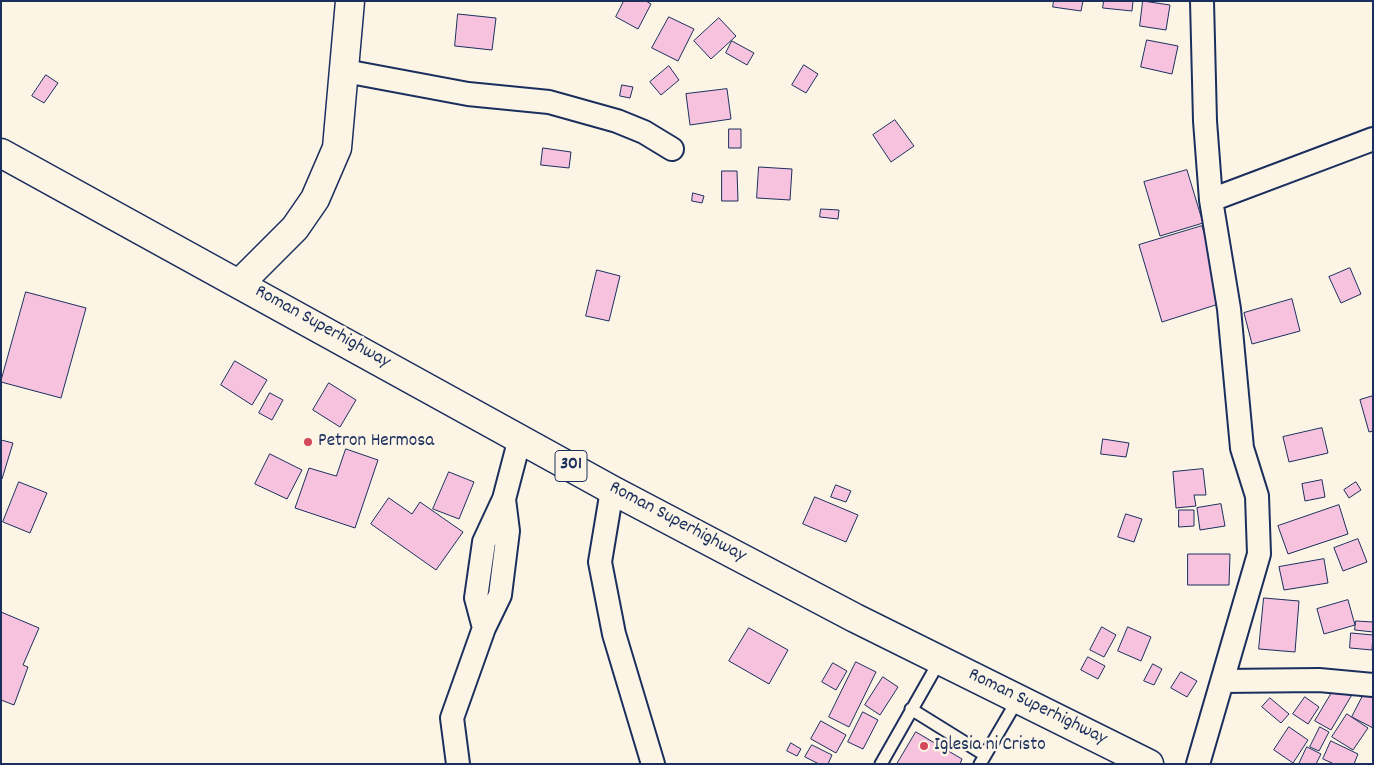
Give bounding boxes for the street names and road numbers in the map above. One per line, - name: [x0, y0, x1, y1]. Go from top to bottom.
- street label: Roman Superhighway: [250, 281, 394, 375]
- road number: 301: [555, 451, 587, 482]
- street label: Roman Superhighway: [605, 477, 749, 569]
- street label: Roman Superhighway: [964, 665, 1110, 751]

